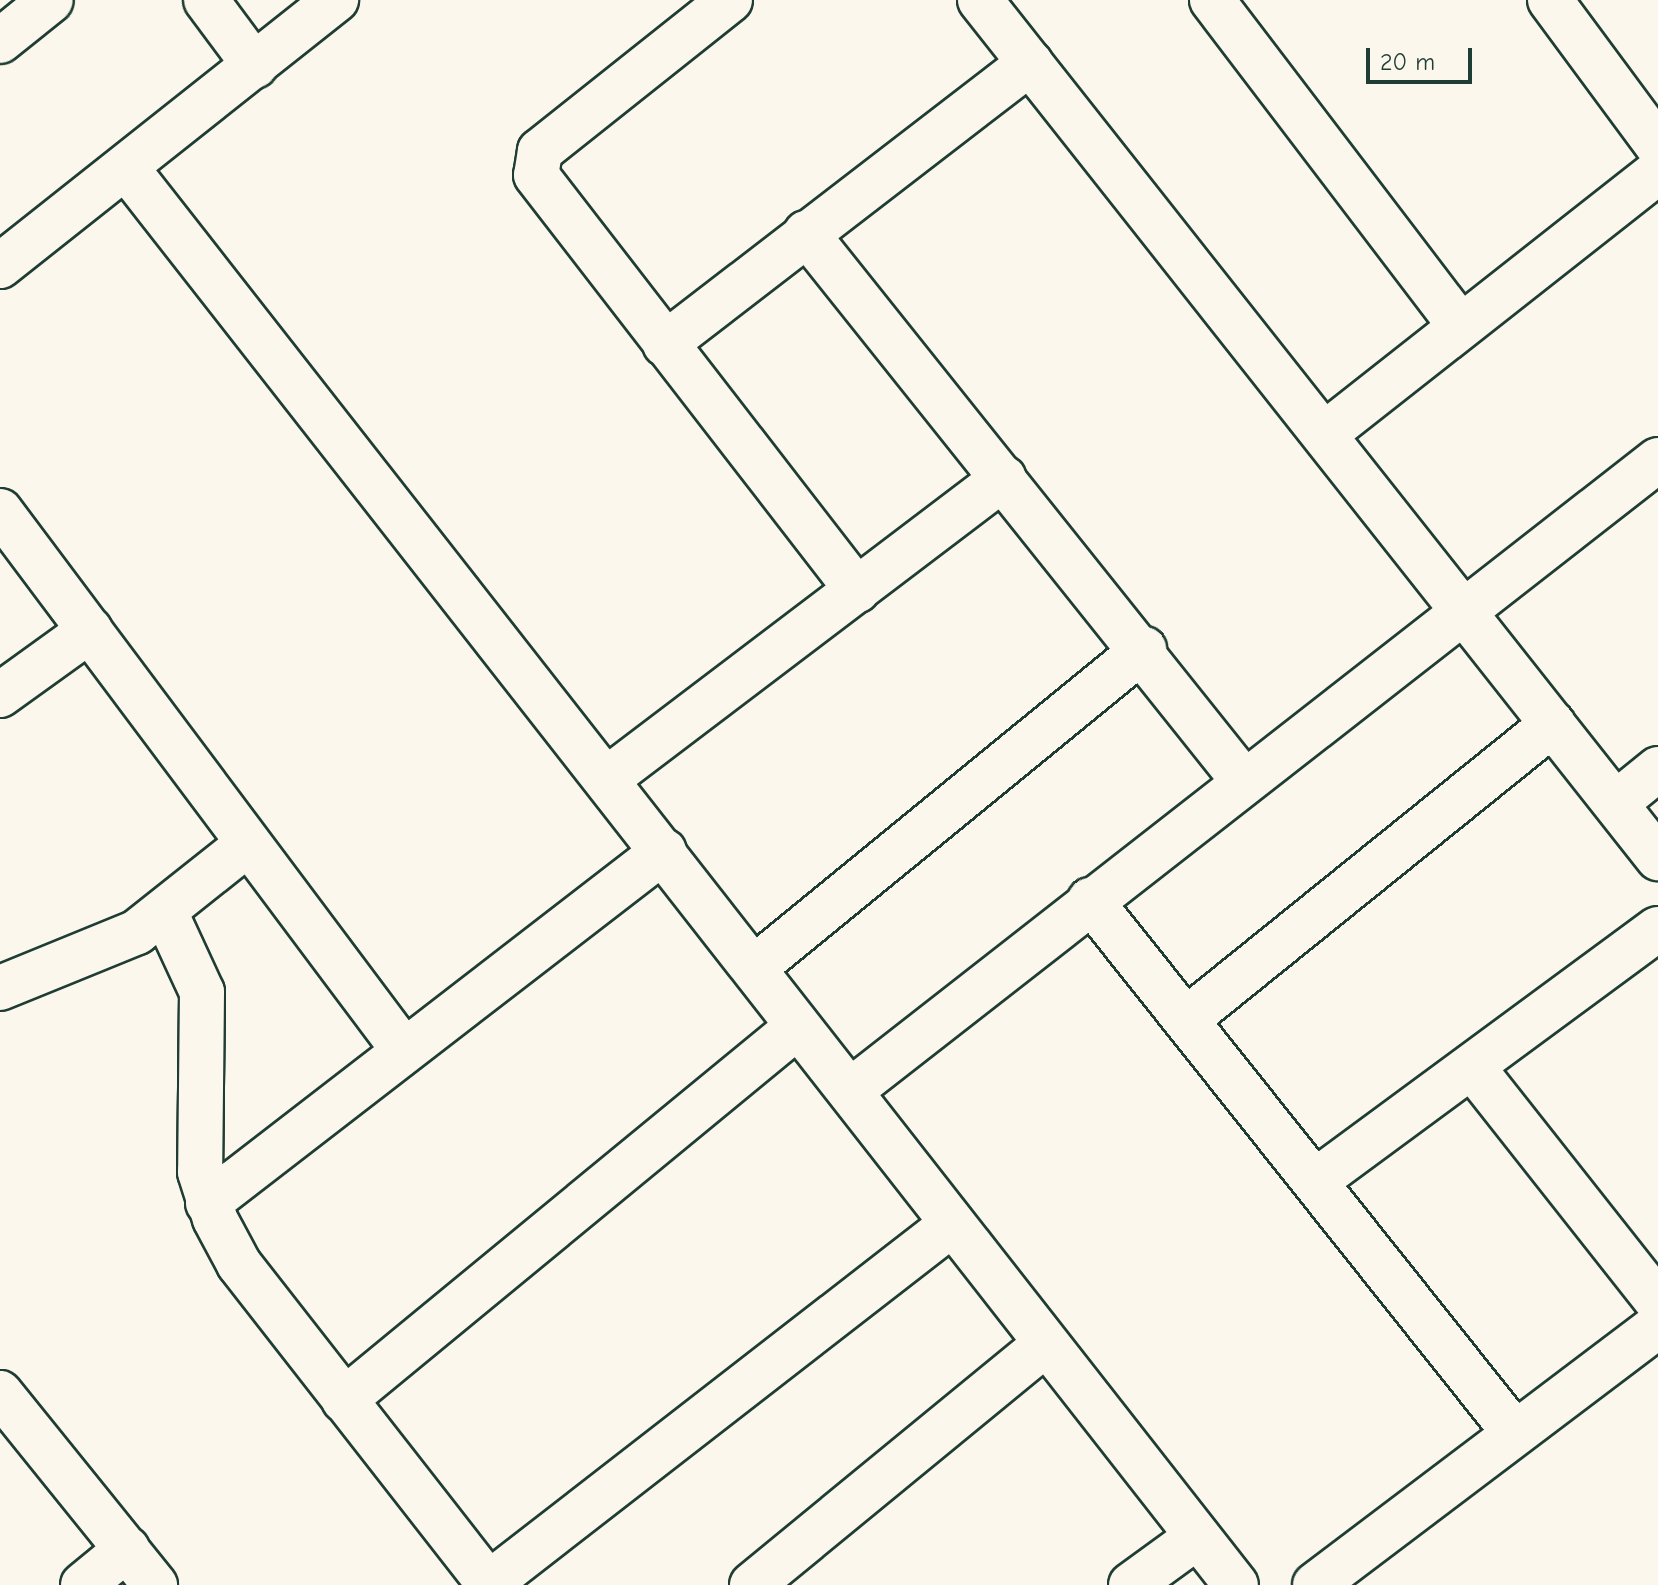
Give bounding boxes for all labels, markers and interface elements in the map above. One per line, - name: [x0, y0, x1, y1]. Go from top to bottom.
- scale bar: [1370, 32, 1476, 82]
- text: 20 m: [1380, 48, 1435, 76]

